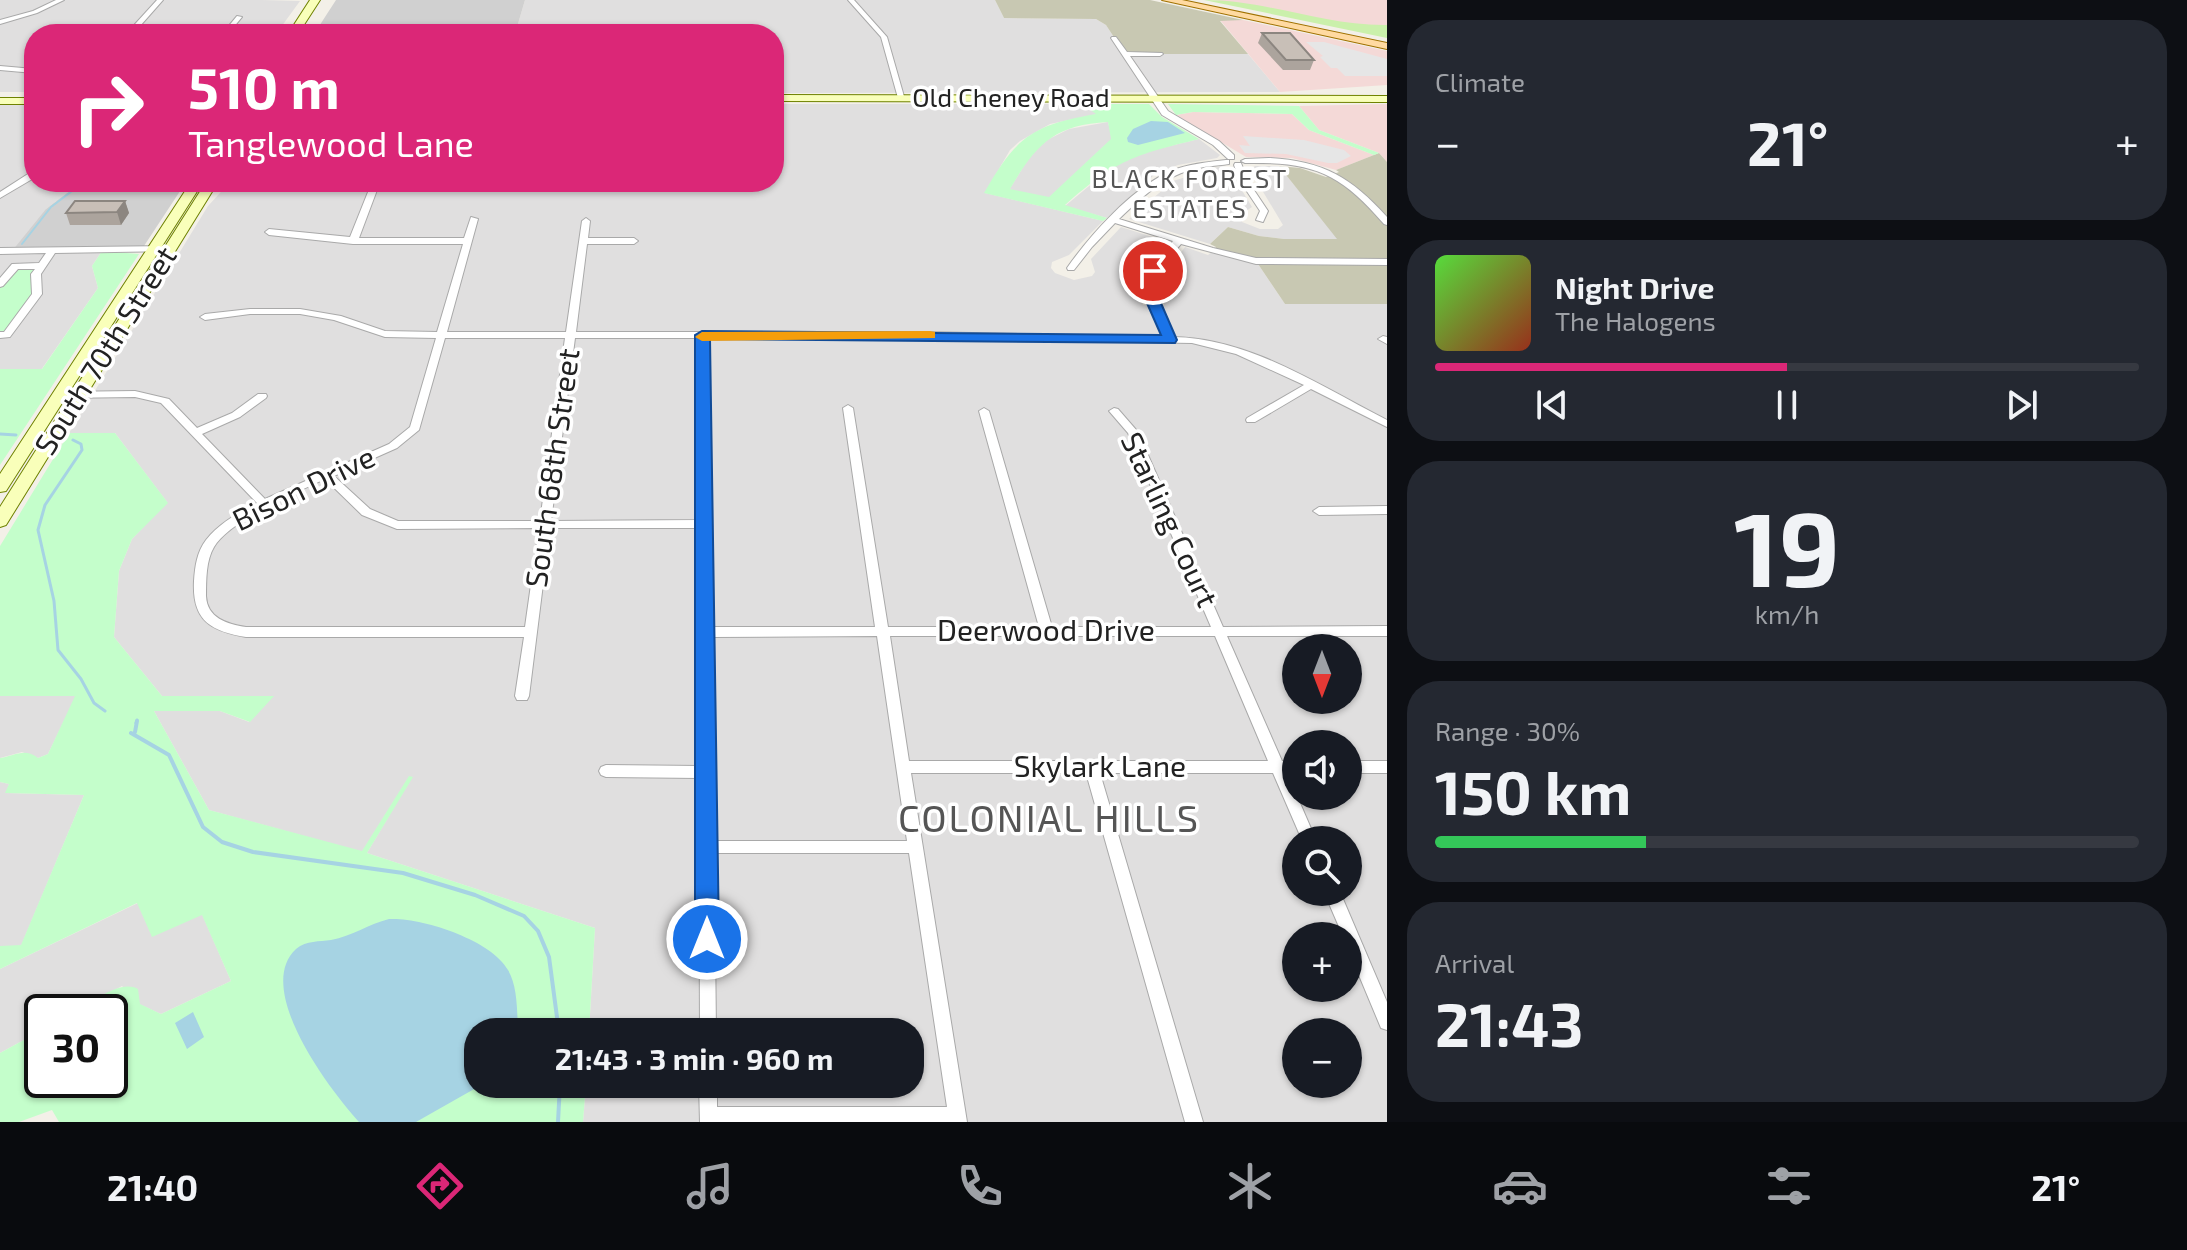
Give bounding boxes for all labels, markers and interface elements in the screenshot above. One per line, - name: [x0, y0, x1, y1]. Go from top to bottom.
- text: 510 m: [188, 53, 340, 120]
- icon: right: [56, 56, 160, 160]
- text: Climate: [1435, 66, 1525, 97]
- street label: Old Cheney Road: [912, 81, 1110, 112]
- text: 21°: [1747, 106, 1828, 178]
- text: −: [1435, 115, 1461, 168]
- text: +: [2115, 115, 2139, 168]
- text: Tanglewood Lane: [188, 121, 474, 164]
- district label: BLACK FOREST ESTATES: [1092, 162, 1288, 223]
- pin: [1119, 237, 1187, 305]
- street label: South 70th Street: [26, 239, 183, 461]
- icon: arrive: [1131, 249, 1175, 293]
- text: Night Drive: [1555, 269, 1714, 305]
- text: The Halogens: [1555, 305, 1716, 336]
- street label: South 68th Street: [516, 346, 586, 589]
- icon: previous: [1530, 383, 1574, 427]
- icon: pause: [1765, 383, 1809, 427]
- icon: next: [2000, 383, 2044, 427]
- street label: Starling Court: [1115, 426, 1227, 612]
- street label: Bison Drive: [226, 437, 380, 537]
- text: 19: [1734, 483, 1840, 608]
- text: km/h: [1755, 598, 1819, 629]
- street label: Deerwood Drive: [937, 611, 1155, 647]
- north arrow: [1282, 634, 1362, 714]
- map controls: [1282, 634, 1362, 1098]
- text: Range · 30%: [1435, 715, 1580, 746]
- button: sound: [1282, 730, 1362, 810]
- street label: Skylark Lane: [1014, 747, 1186, 783]
- text: 150 km: [1435, 755, 1631, 827]
- district label: COLONIAL HILLS: [898, 794, 1200, 840]
- button: search: [1282, 826, 1362, 906]
- position arrow: [665, 897, 749, 981]
- button: +: [1282, 922, 1362, 1002]
- text: Arrival: [1435, 947, 1514, 978]
- text: 21:43: [1435, 987, 1583, 1059]
- speed limit sign: 30: [24, 994, 128, 1098]
- button: −: [1282, 1018, 1362, 1098]
- text: 21:43 · 3 min · 960 m: [555, 1040, 833, 1076]
- icon: directions: [412, 1158, 468, 1214]
- icon: music: [682, 1158, 738, 1214]
- icon: phone: [952, 1158, 1008, 1214]
- icon: climate: [1222, 1158, 1278, 1214]
- icon: car: [1492, 1158, 1548, 1214]
- icon: filters: [1761, 1158, 1817, 1214]
- text: 21:40: [107, 1165, 198, 1208]
- text: 21°: [2031, 1165, 2080, 1208]

